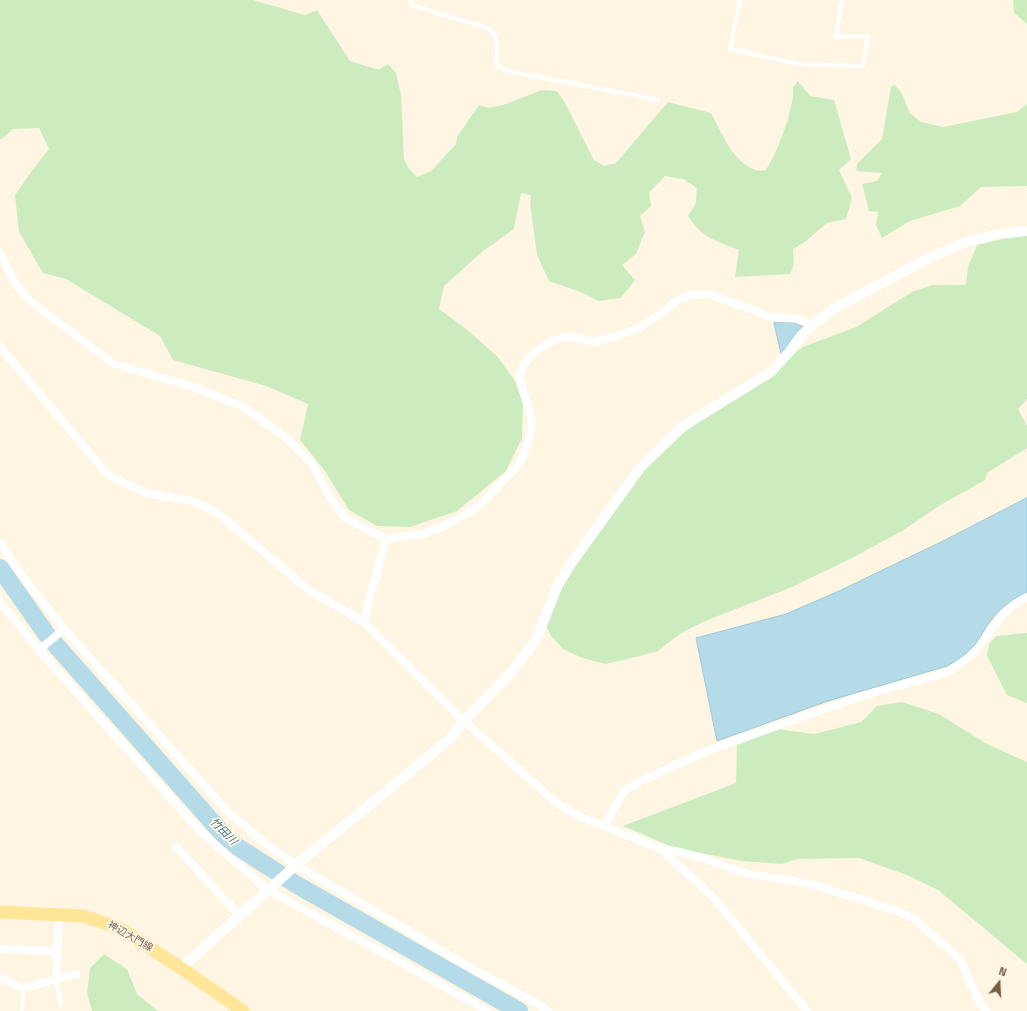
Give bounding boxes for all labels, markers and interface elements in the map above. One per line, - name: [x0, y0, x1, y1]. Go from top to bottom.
- water label: 竹田川: [207, 816, 239, 848]
- street label: 神辺大門線: [105, 919, 155, 955]
- north arrow: [979, 963, 1019, 1003]
- text: N: [997, 963, 1009, 980]

